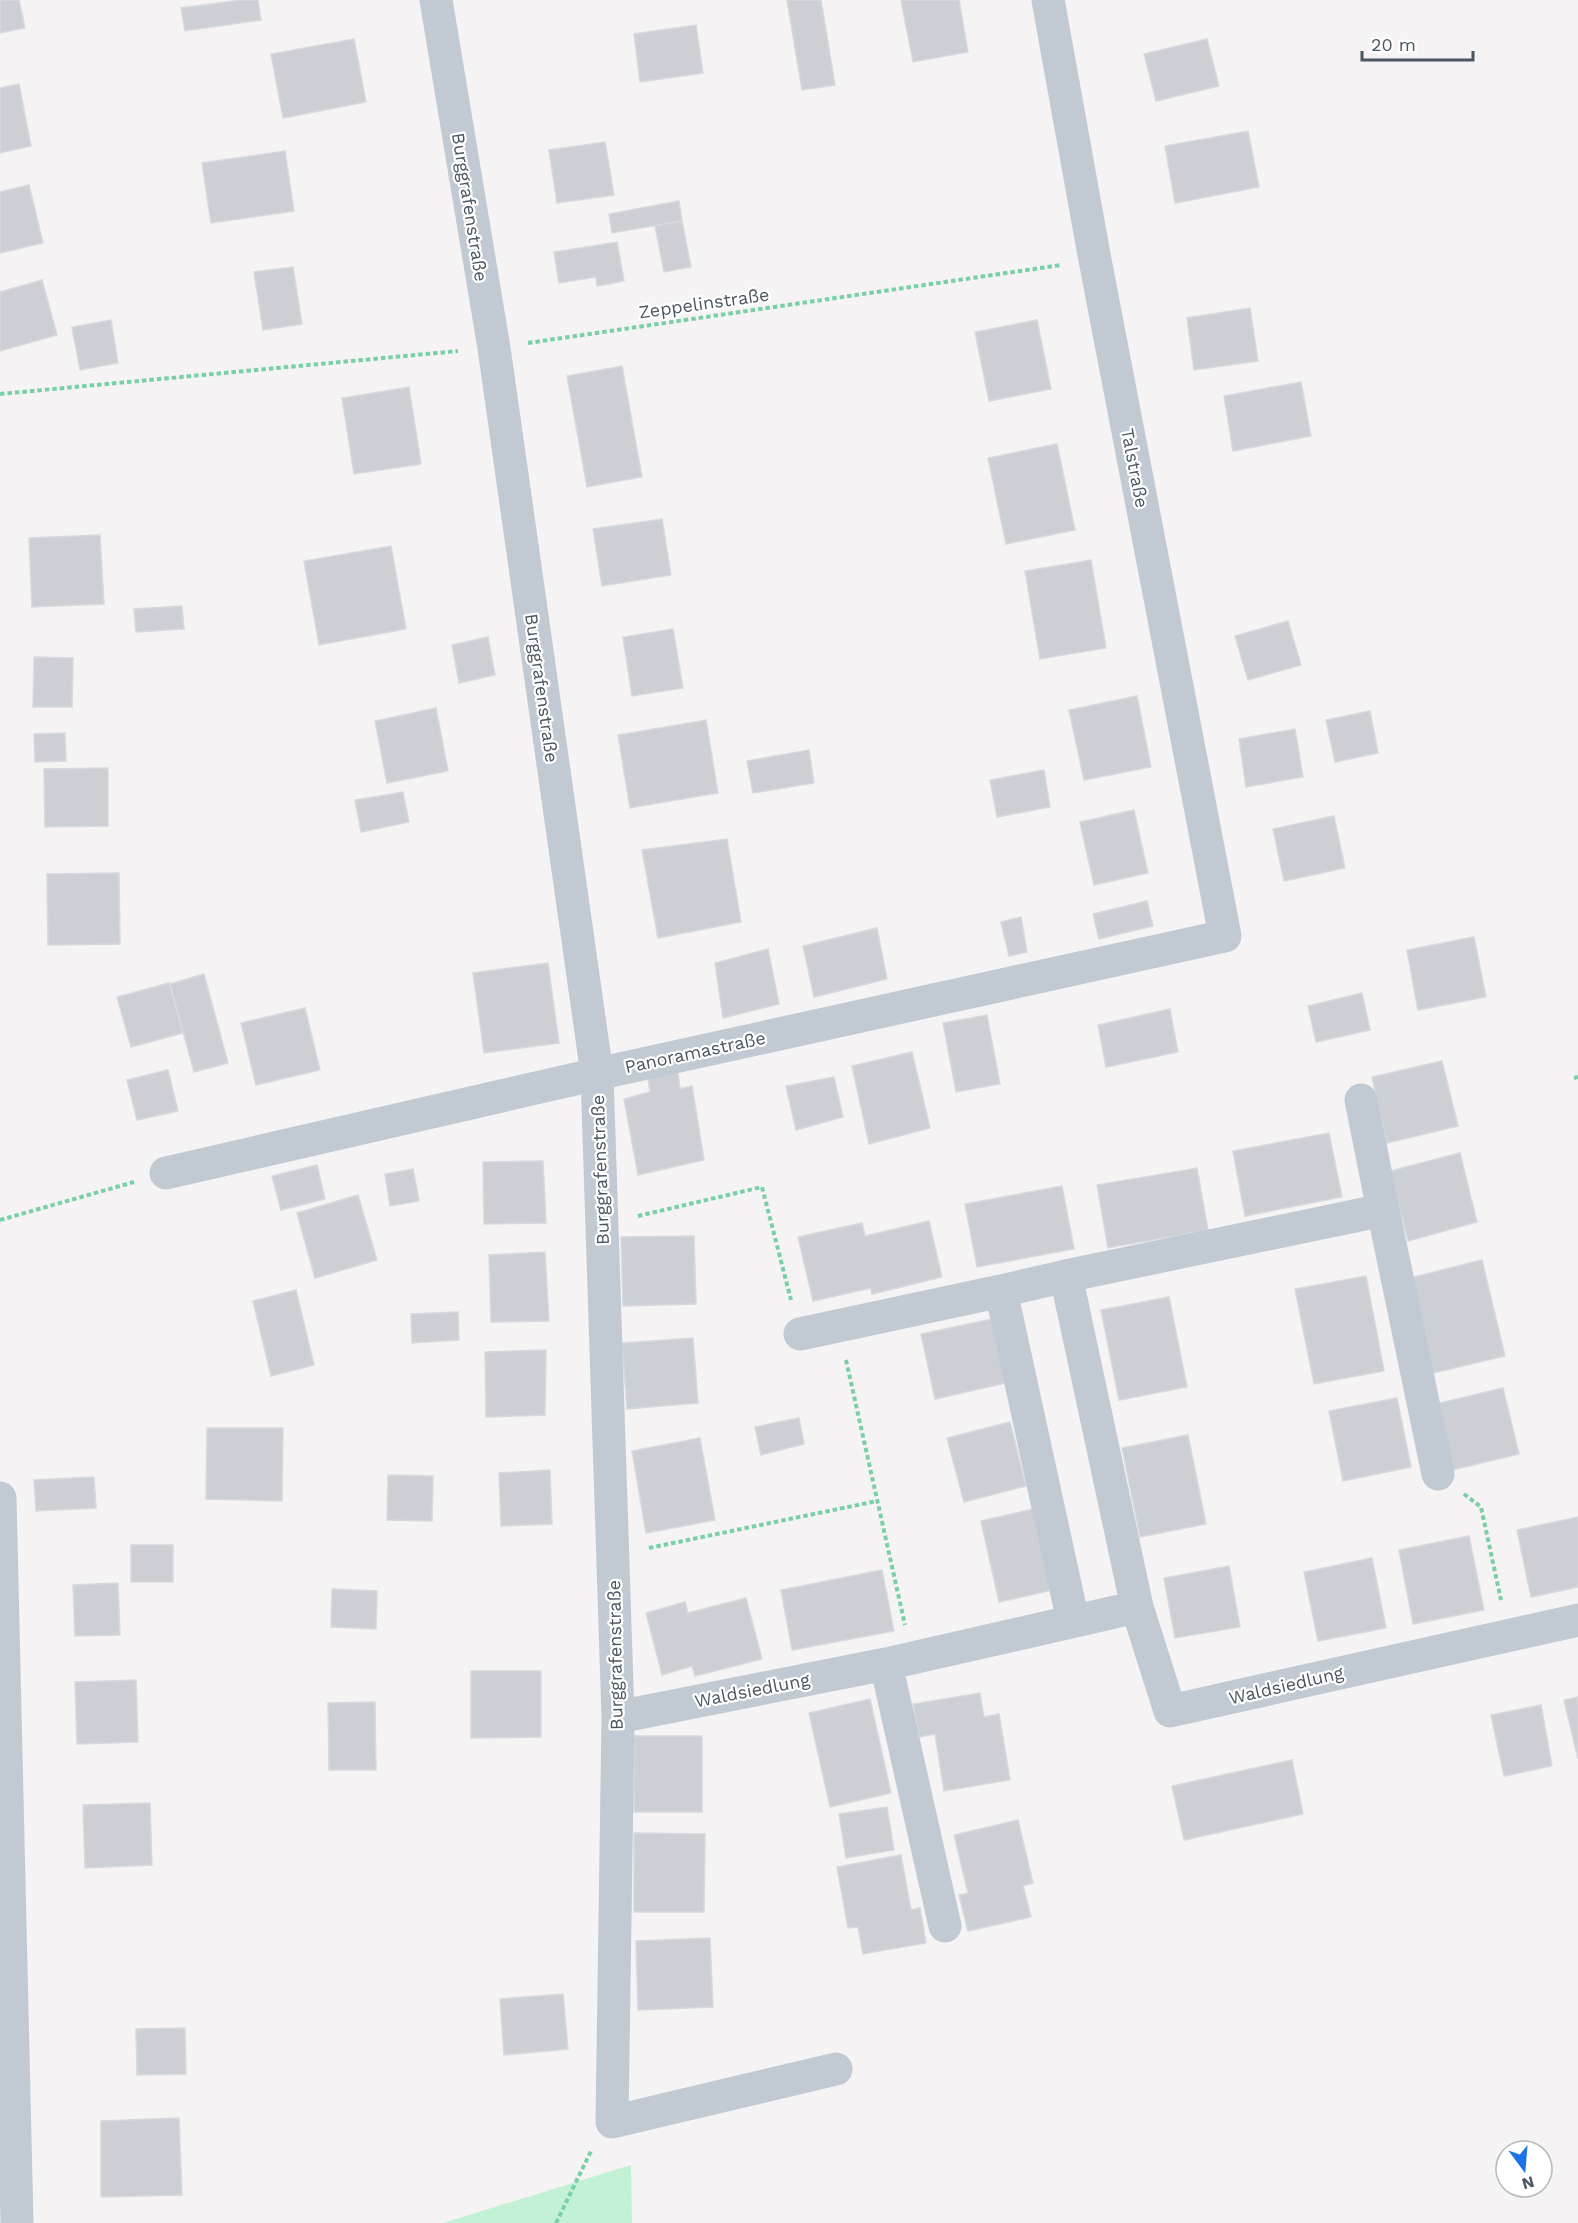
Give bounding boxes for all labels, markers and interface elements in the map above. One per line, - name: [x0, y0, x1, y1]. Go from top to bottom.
- scale bar: [1362, 24, 1473, 62]
- text: 20 m: [1371, 34, 1416, 55]
- street label: Burggrafenstraße: [448, 131, 492, 283]
- street label: Zeppelinstraße: [637, 283, 771, 323]
- street label: Talstraße: [1117, 426, 1153, 510]
- street label: Burggrafenstraße: [521, 612, 563, 764]
- street label: Panoramastraße: [623, 1027, 767, 1077]
- street label: Burggrafenstraße: [587, 1095, 613, 1245]
- street label: Burggrafenstraße: [603, 1580, 627, 1730]
- street label: Waldsiedlung: [1227, 1662, 1346, 1708]
- street label: Waldsiedlung: [693, 1668, 812, 1711]
- north arrow: [1494, 2139, 1554, 2199]
- text: N: [1520, 2172, 1536, 2194]

